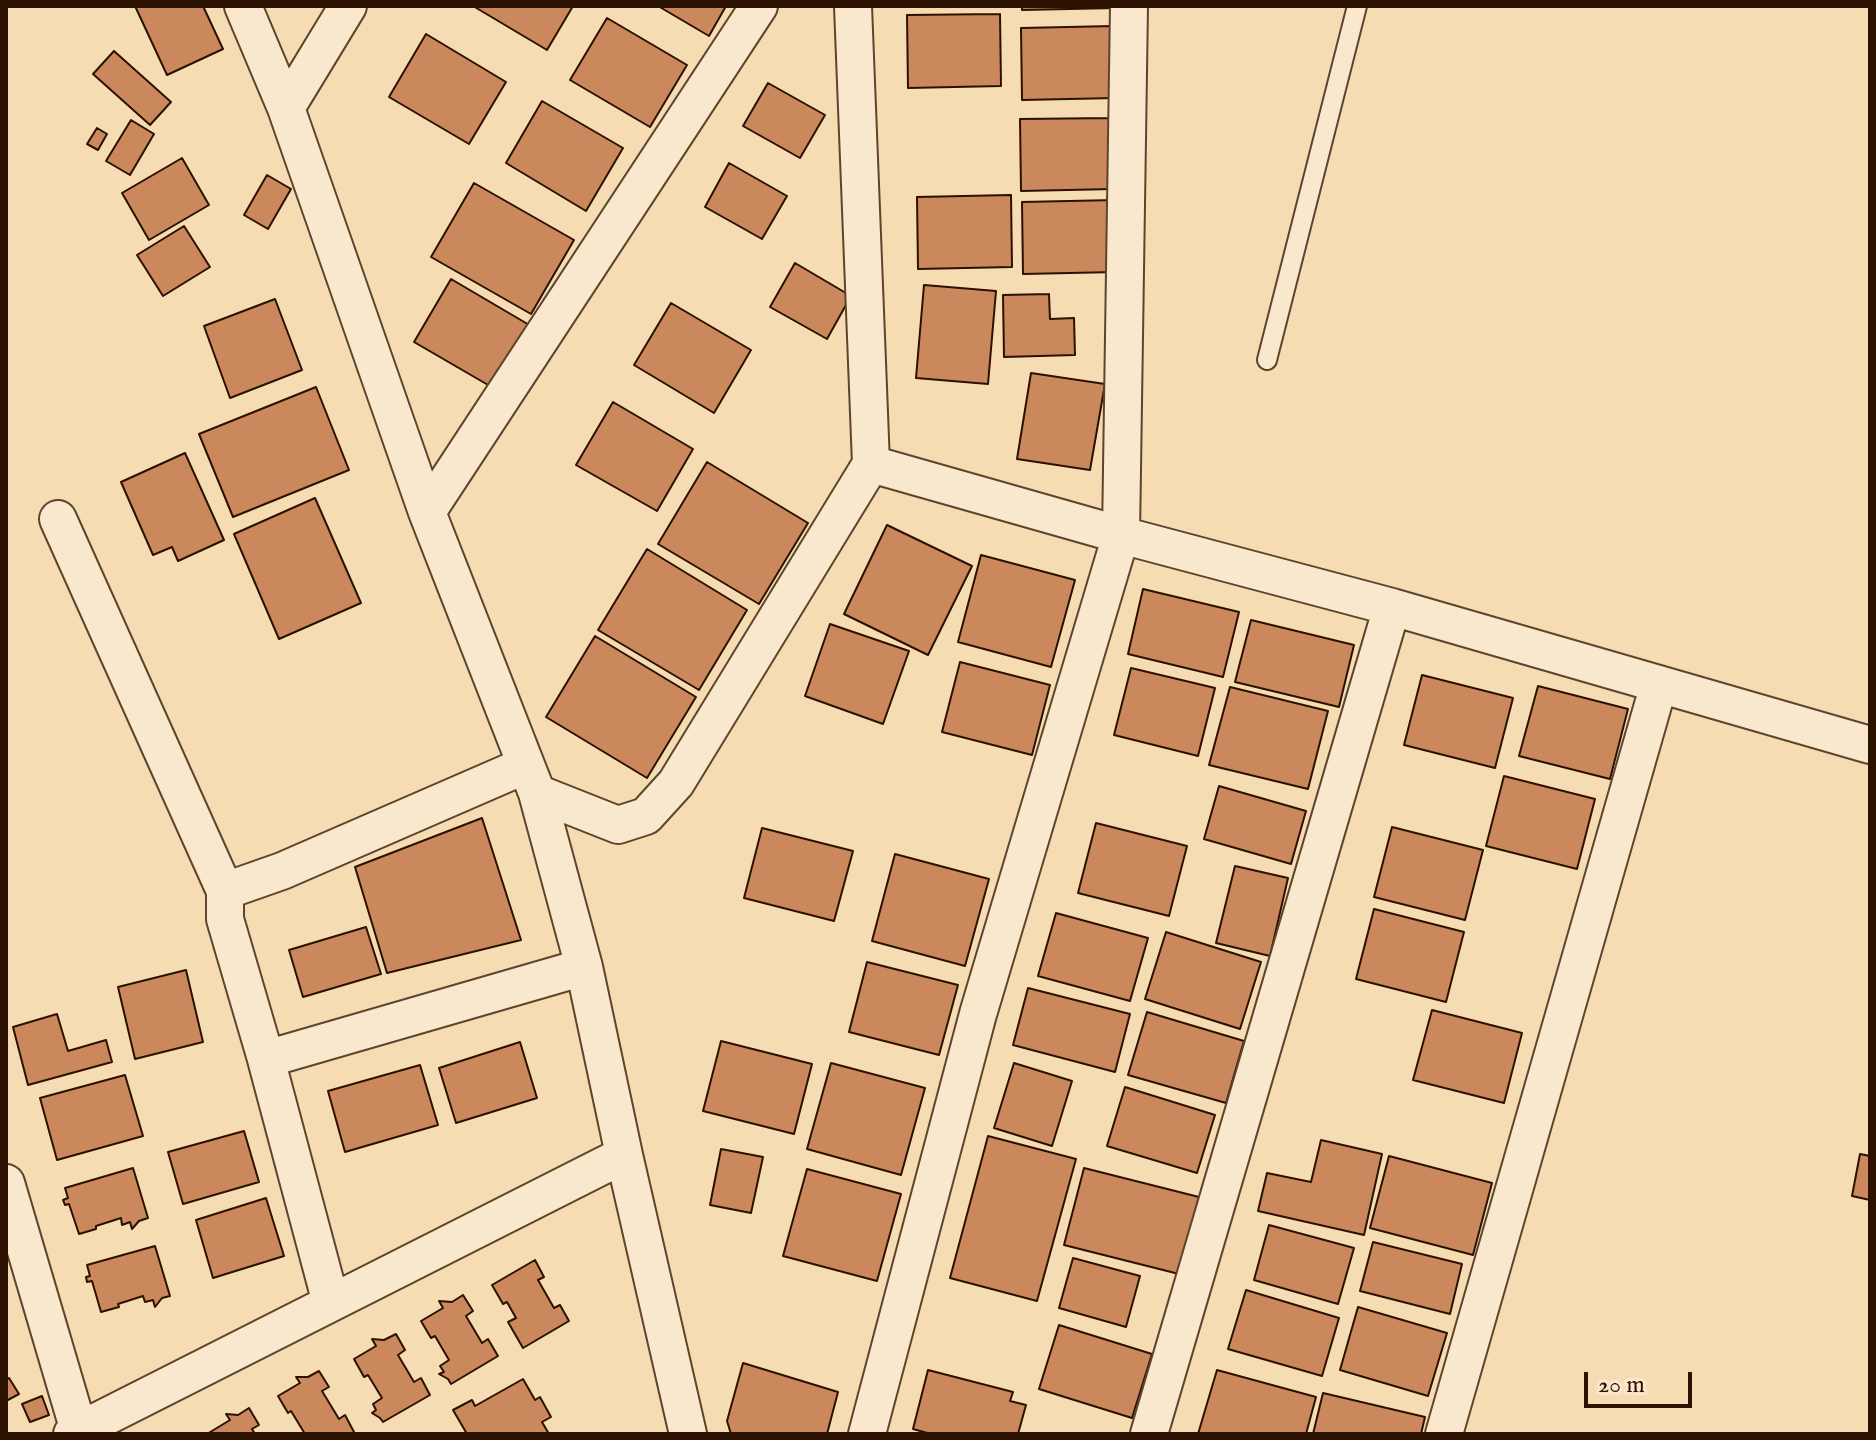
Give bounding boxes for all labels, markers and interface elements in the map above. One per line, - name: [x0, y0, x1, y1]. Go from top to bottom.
- scale bar: [1588, 1356, 1696, 1406]
- text: 20 m: [1598, 1370, 1645, 1401]

